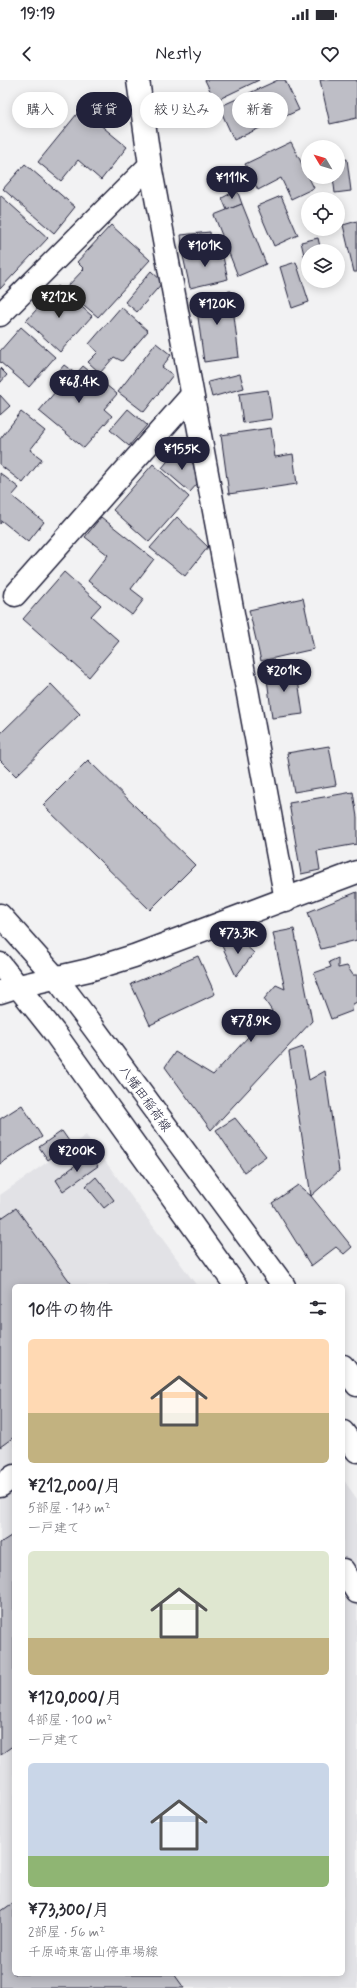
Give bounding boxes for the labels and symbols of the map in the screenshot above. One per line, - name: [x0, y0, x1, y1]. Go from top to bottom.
- north arrow: [301, 140, 345, 184]
- pin: ¥111K: [204, 166, 260, 200]
- pin: ¥101K: [177, 234, 233, 268]
- pin: ¥212K: [31, 285, 87, 319]
- pin: ¥120K: [189, 292, 245, 326]
- pin: ¥68.4K: [46, 370, 112, 404]
- pin: ¥155K: [154, 437, 210, 471]
- pin: ¥201K: [256, 659, 312, 693]
- pin: ¥73.3K: [205, 921, 271, 955]
- pin: ¥78.9K: [218, 1009, 284, 1043]
- street label: 八幡田稲荷線: [115, 1062, 175, 1136]
- pin: ¥200K: [49, 1139, 105, 1173]

